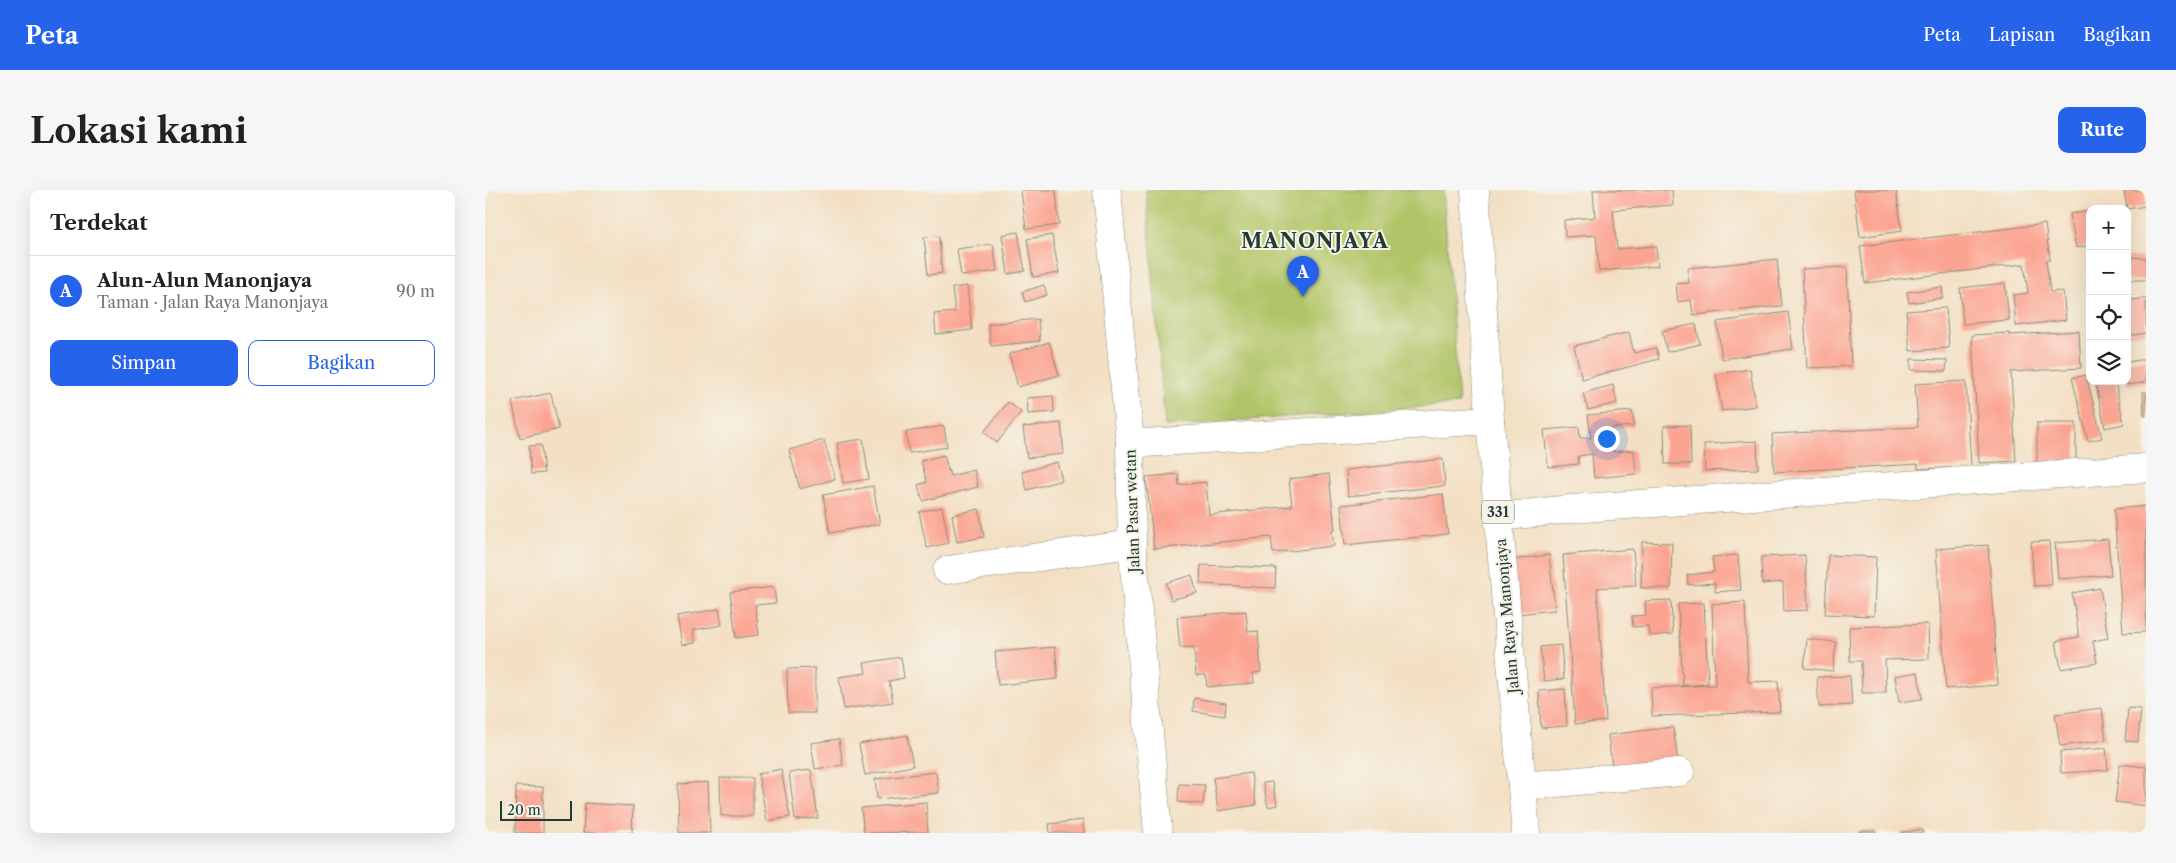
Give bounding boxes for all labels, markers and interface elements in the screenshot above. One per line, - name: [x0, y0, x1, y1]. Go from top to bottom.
- text: Peta: [25, 21, 79, 50]
- text: Peta: [1923, 24, 1961, 46]
- text: Lapisan: [1989, 24, 2055, 46]
- text: Bagikan: [2083, 24, 2151, 46]
- button: Rute: [2058, 107, 2146, 153]
- text: Lokasi kami: [30, 109, 247, 152]
- map controls: [2086, 205, 2131, 385]
- button: +: [2086, 205, 2131, 250]
- text: Terdekat: [50, 210, 148, 235]
- district label: MANONJAYA: [1241, 229, 1389, 253]
- button: −: [2086, 250, 2131, 295]
- pin: A: [1287, 256, 1319, 297]
- text: Alun-Alun Manonjaya: [97, 269, 312, 292]
- text: A: [60, 281, 72, 301]
- text: 90 m: [396, 281, 435, 301]
- text: Taman · Jalan Raya Manonjaya: [97, 292, 328, 312]
- button: locate: [2086, 295, 2131, 340]
- button: Simpan: [50, 340, 238, 386]
- button: Bagikan: [248, 340, 435, 386]
- button: layers: [2086, 340, 2131, 385]
- your location: [1594, 426, 1620, 452]
- street label: Jalan Pasar wetan: [1120, 448, 1144, 575]
- road number: 331: [1482, 501, 1514, 524]
- street label: Jalan Raya Manonjaya: [1491, 538, 1523, 696]
- scale bar: [500, 798, 573, 821]
- text: 20 m: [507, 801, 541, 819]

